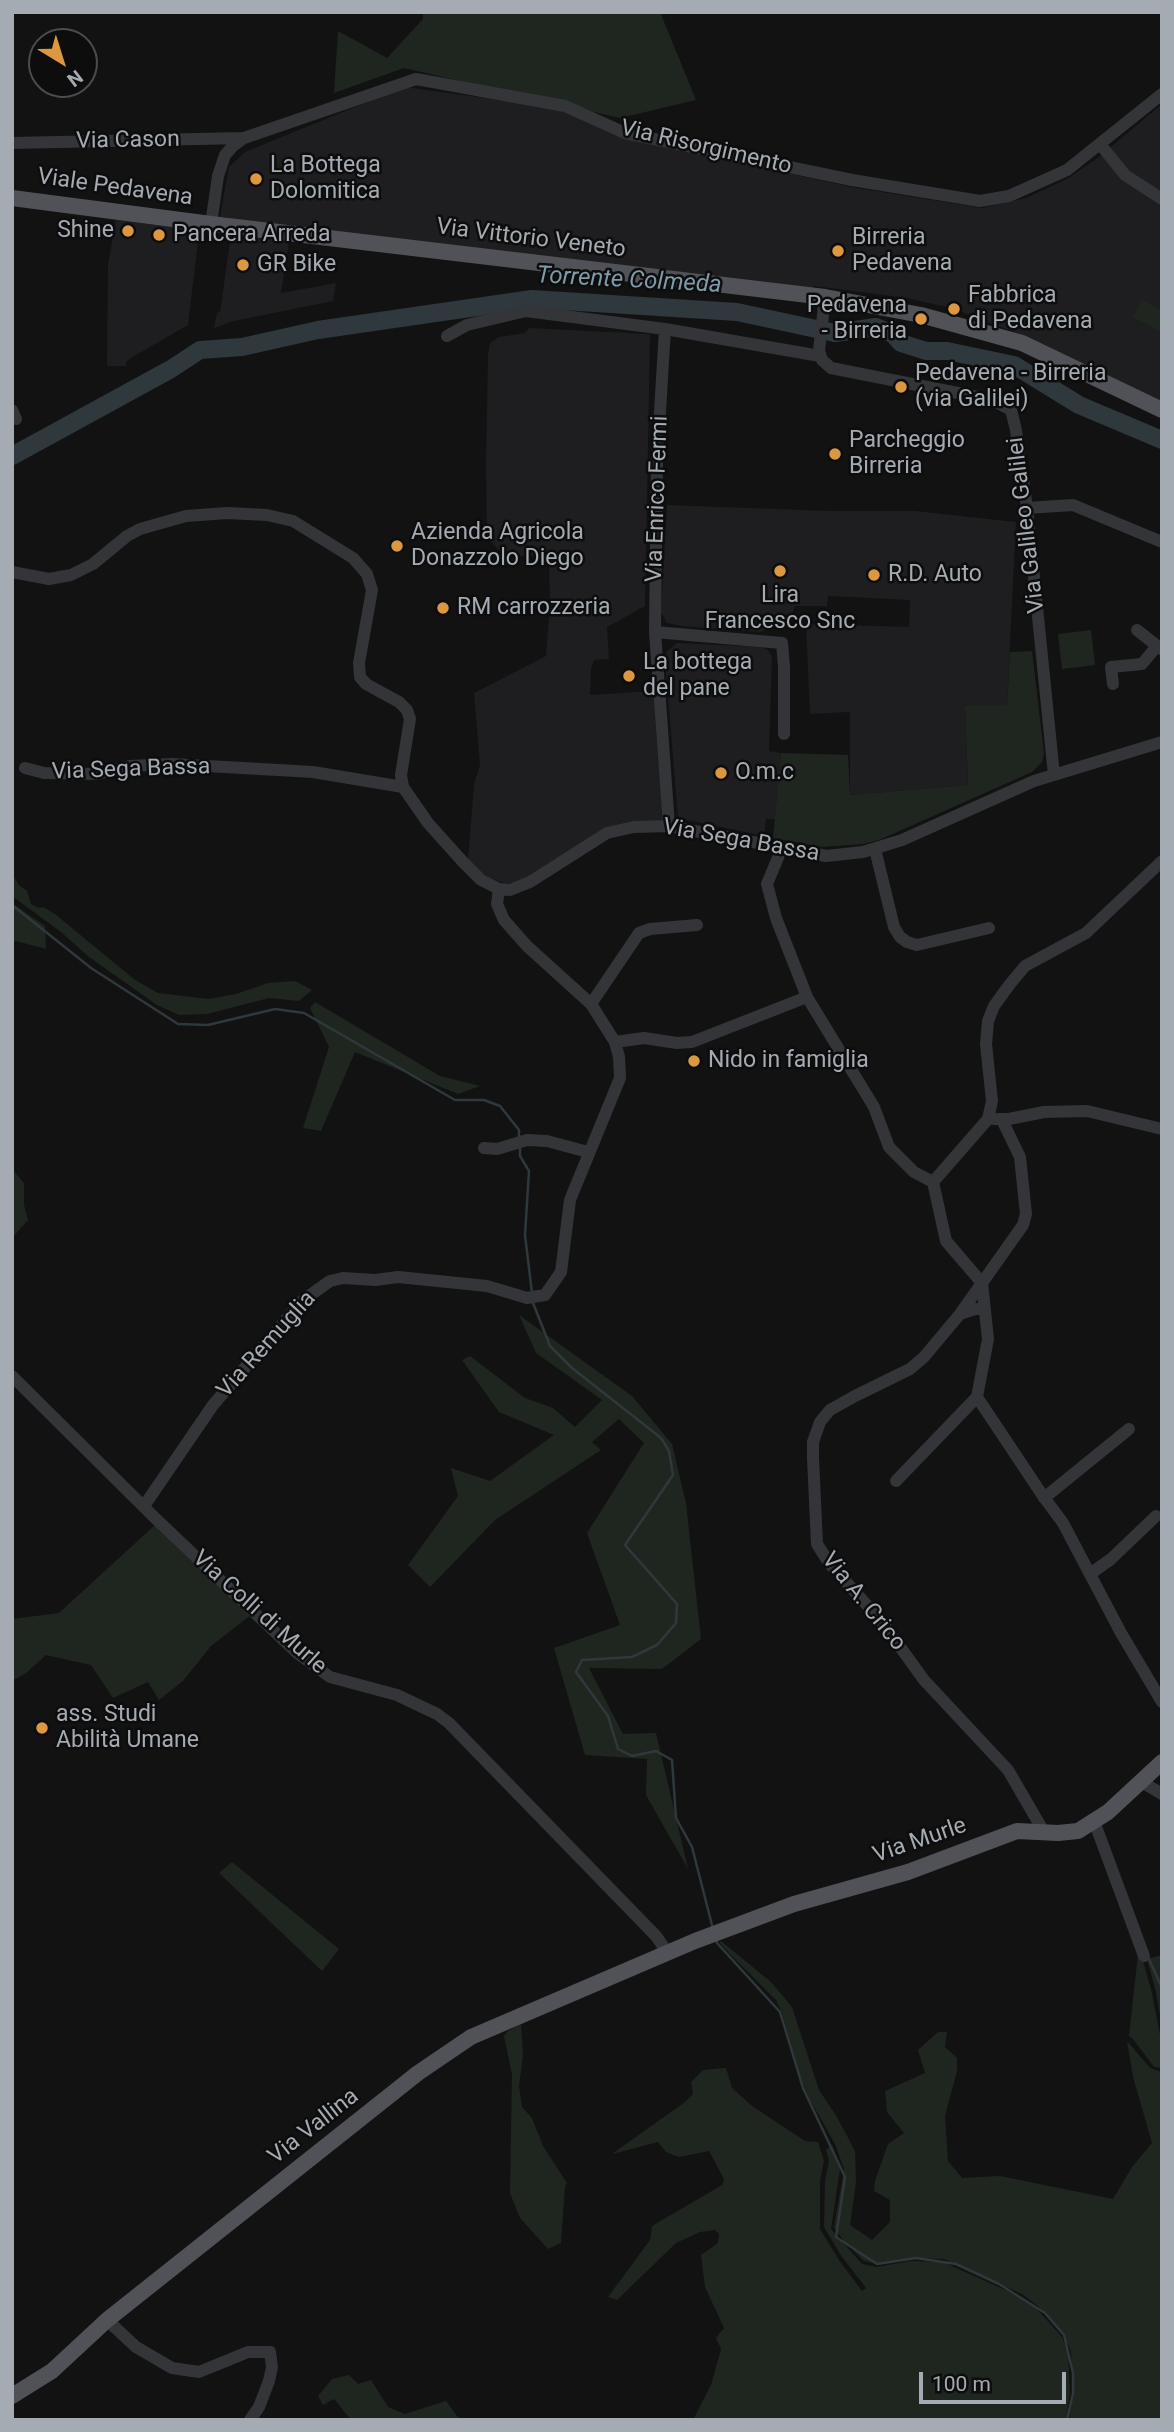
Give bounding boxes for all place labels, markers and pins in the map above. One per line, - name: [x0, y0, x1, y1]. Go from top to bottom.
- place label: La Bottega Dolomitica: [270, 152, 381, 206]
- marker: La Bottega Dolomitica: [248, 171, 264, 187]
- place label: Shine: [57, 217, 114, 245]
- place label: Pancera Arreda: [173, 221, 330, 249]
- marker: Shine: [120, 223, 136, 239]
- place label: Birreria Pedavena: [852, 224, 952, 278]
- marker: Pancera Arreda: [151, 227, 167, 243]
- marker: Birreria Pedavena: [830, 243, 846, 259]
- place label: GR Bike: [257, 251, 336, 279]
- marker: GR Bike: [235, 257, 251, 273]
- place label: Fabbrica di Pedavena: [968, 282, 1093, 336]
- place label: Pedavena - Birreria: [807, 292, 907, 346]
- marker: Fabbrica di Pedavena: [946, 301, 962, 317]
- marker: Pedavena - Birreria: [913, 311, 929, 327]
- place label: Pedavena - Birreria (via Galilei): [915, 360, 1106, 414]
- marker: Pedavena - Birreria (via Galilei): [893, 379, 909, 395]
- place label: Parcheggio Birreria: [849, 427, 965, 481]
- marker: Parcheggio Birreria: [827, 446, 843, 462]
- place label: Azienda Agricola Donazzolo Diego: [411, 519, 584, 573]
- marker: Azienda Agricola Donazzolo Diego: [389, 538, 405, 554]
- place label: R.D. Auto: [888, 561, 982, 589]
- marker: Lira Francesco Snc: [772, 563, 788, 579]
- marker: R.D. Auto: [866, 567, 882, 583]
- place label: Lira Francesco Snc: [705, 582, 855, 636]
- place label: RM carrozzeria: [457, 594, 611, 622]
- marker: RM carrozzeria: [435, 600, 451, 616]
- place label: La bottega del pane: [643, 649, 752, 703]
- marker: La bottega del pane: [621, 668, 637, 684]
- place label: O.m.c: [735, 759, 794, 787]
- marker: O.m.c: [713, 765, 729, 781]
- place label: Nido in famiglia: [708, 1047, 869, 1075]
- marker: Nido in famiglia: [686, 1053, 702, 1069]
- place label: ass. Studi Abilità Umane: [56, 1701, 199, 1755]
- marker: ass. Studi Abilità Umane: [34, 1720, 50, 1736]

